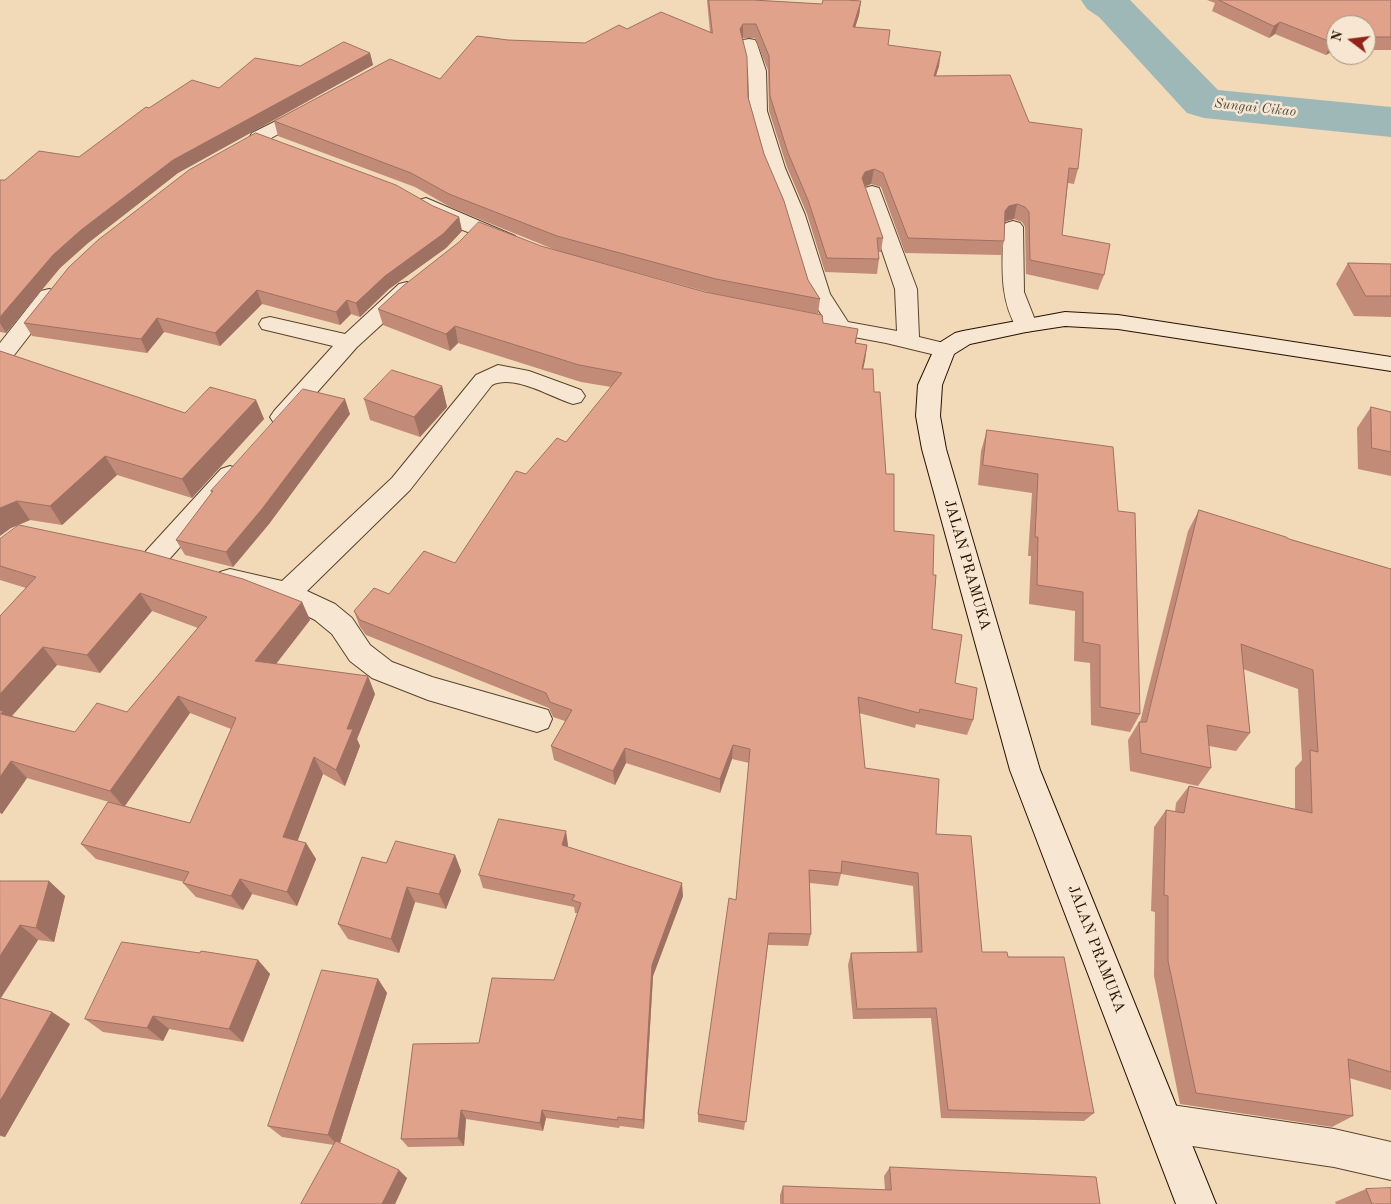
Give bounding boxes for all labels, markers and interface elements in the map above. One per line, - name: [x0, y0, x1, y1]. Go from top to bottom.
- north arrow: [1326, 15, 1376, 65]
- text: N: [1329, 29, 1346, 43]
- water label: Sungai Cikao: [1213, 95, 1297, 121]
- street label: JALAN PRAMUKA: [940, 497, 994, 633]
- street label: JALAN PRAMUKA: [1063, 883, 1129, 1015]

